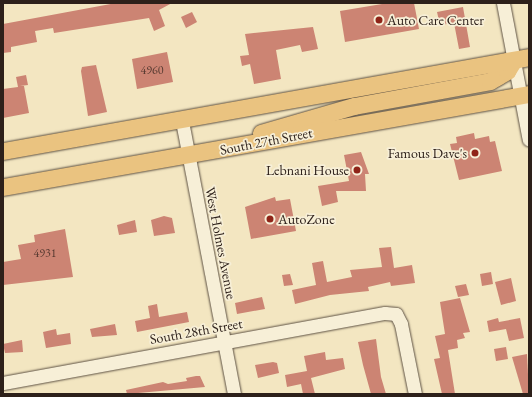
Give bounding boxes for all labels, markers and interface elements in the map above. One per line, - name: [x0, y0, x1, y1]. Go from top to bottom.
- place label: Auto Care Center: [387, 12, 484, 28]
- marker: Auto Care Center: [374, 15, 384, 25]
- house number: 4960: [140, 64, 164, 78]
- street label: South 27th Street: [218, 124, 314, 158]
- place label: Famous Dave's: [388, 145, 467, 161]
- marker: Famous Dave's: [470, 148, 480, 158]
- place label: Lebnani House: [266, 162, 349, 178]
- marker: Lebnani House: [352, 165, 362, 175]
- street label: West Holmes Avenue: [202, 186, 240, 300]
- place label: AutoZone: [278, 211, 335, 227]
- marker: AutoZone: [265, 214, 275, 224]
- house number: 4931: [33, 247, 57, 261]
- street label: South 28th Street: [148, 315, 244, 347]

